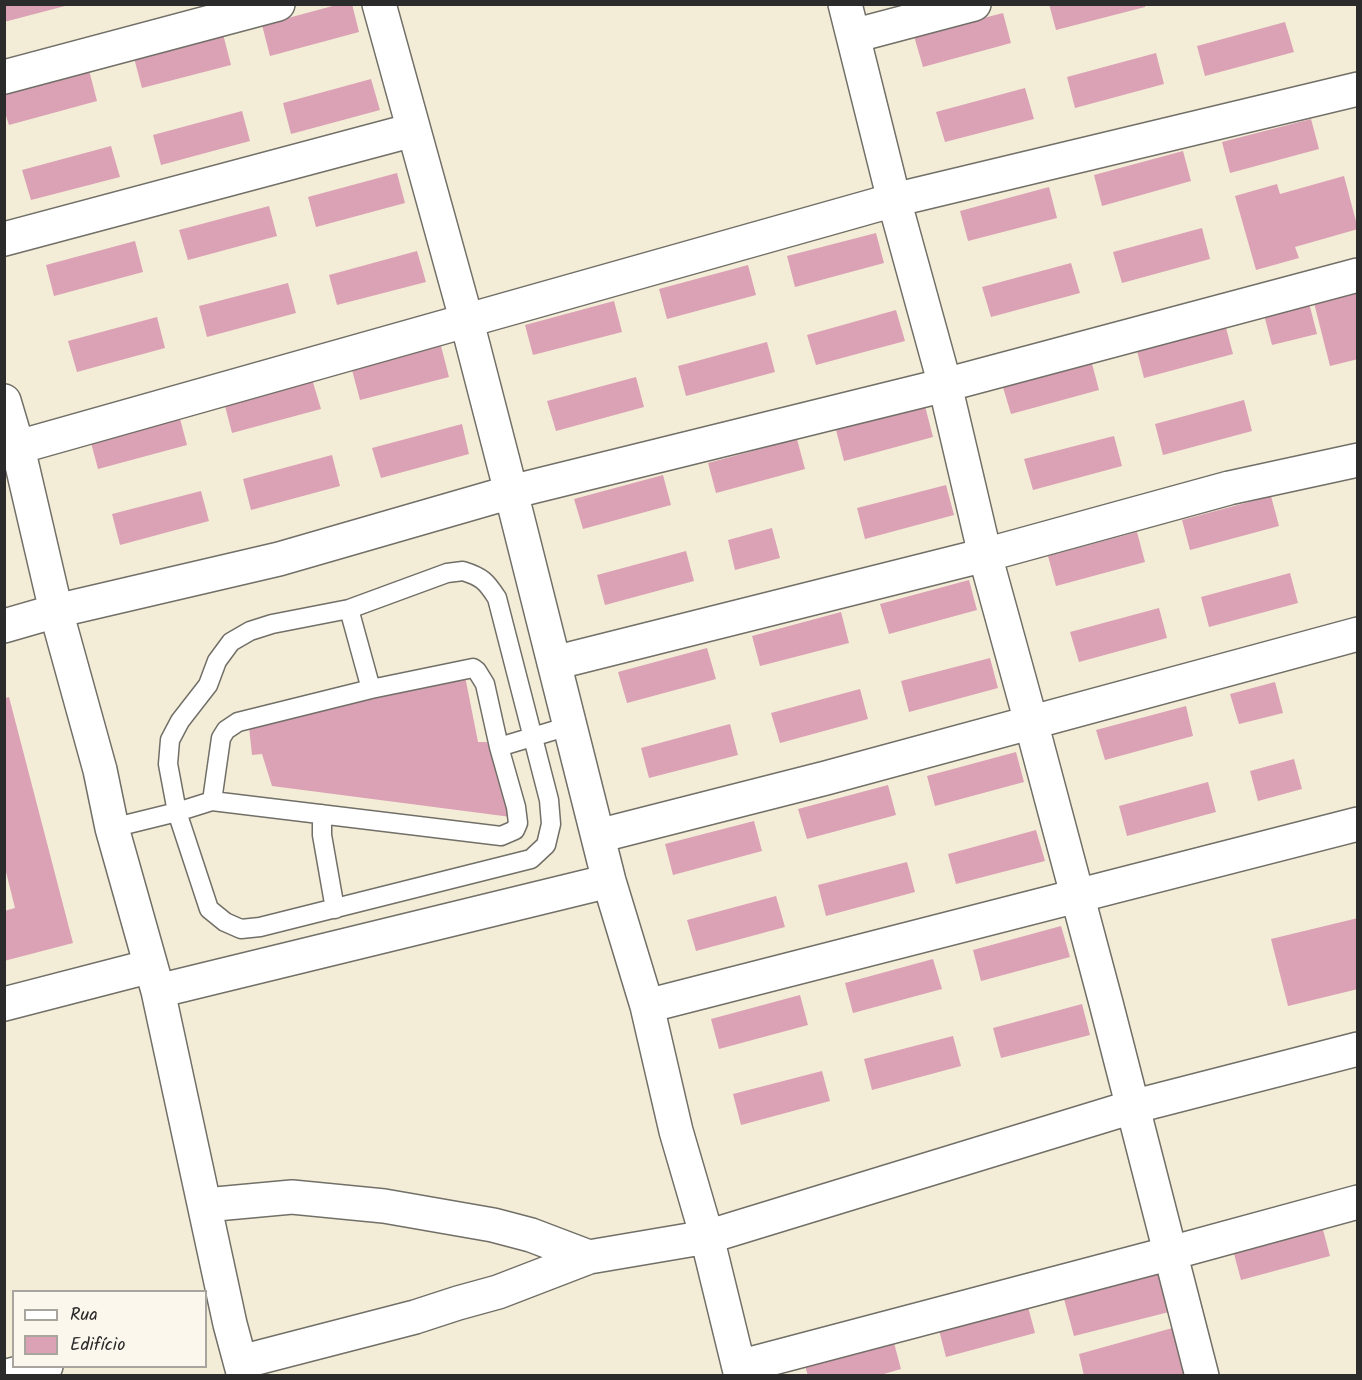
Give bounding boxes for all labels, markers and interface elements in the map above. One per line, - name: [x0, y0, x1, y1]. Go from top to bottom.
- legend: [12, 1290, 207, 1368]
- text: Rua: [70, 1301, 98, 1330]
- text: Edifício: [70, 1331, 125, 1360]

